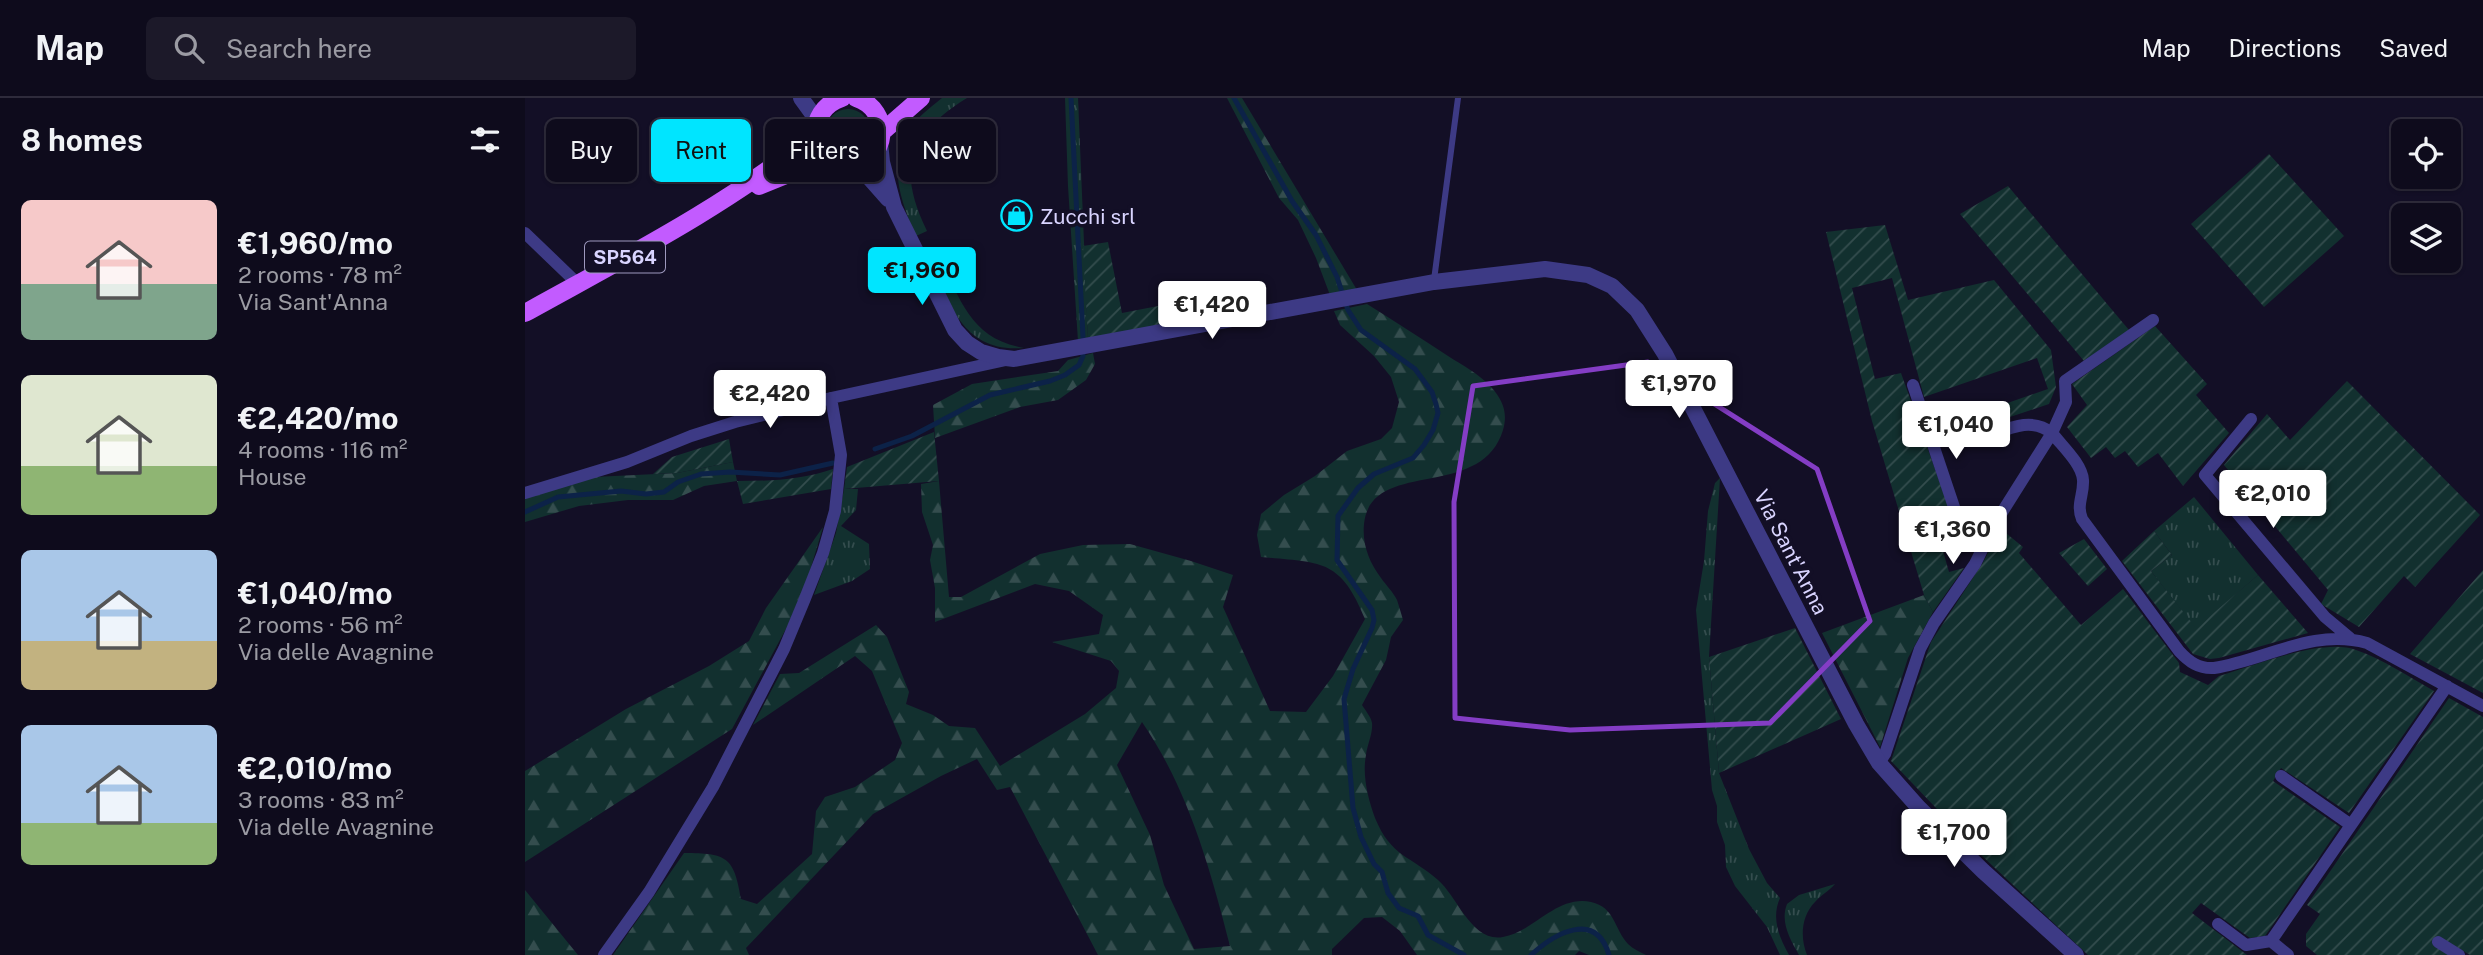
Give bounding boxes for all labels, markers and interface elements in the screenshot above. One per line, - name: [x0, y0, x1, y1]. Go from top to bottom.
- search box: [146, 17, 636, 80]
- text: Map: [35, 29, 104, 67]
- icon: search: [170, 29, 208, 67]
- text: Search here: [226, 33, 372, 64]
- text: Map: [2142, 34, 2191, 62]
- text: Directions: [2229, 34, 2341, 62]
- text: Saved: [2379, 34, 2448, 62]
- chip: Buy: [546, 119, 637, 182]
- chip: Rent: [651, 119, 751, 182]
- chip: Filters: [765, 119, 884, 182]
- chip: New: [898, 119, 996, 182]
- map controls: [2391, 119, 2461, 273]
- button: locate: [2391, 119, 2461, 189]
- icon: filters: [466, 121, 504, 159]
- text: 8 homes: [21, 122, 143, 158]
- shop icon: Zucchi srl: [1000, 199, 1034, 233]
- button: layers: [2391, 203, 2461, 273]
- place label: Zucchi srl: [1040, 204, 1136, 229]
- text: €1,960/mo: [238, 225, 393, 261]
- icon: home: [77, 228, 161, 312]
- road number: SP564: [585, 242, 665, 272]
- pin: €1,960: [865, 248, 979, 307]
- text: €1,960: [884, 256, 960, 283]
- text: 2 rooms · 78 m²: [238, 261, 402, 288]
- pin: €1,420: [1155, 282, 1269, 341]
- text: Via Sant'Anna: [238, 288, 388, 315]
- text: €1,420: [1174, 290, 1250, 317]
- pin: €1,970: [1622, 360, 1736, 420]
- text: €1,970: [1642, 369, 1716, 396]
- pin: €2,420: [713, 370, 827, 430]
- text: €2,420: [730, 379, 810, 406]
- text: €2,420/mo: [238, 400, 398, 436]
- pin: €1,040: [1899, 402, 2013, 461]
- icon: home: [77, 403, 161, 487]
- text: €1,040: [1918, 410, 1994, 437]
- text: 4 rooms · 116 m²: [238, 436, 407, 463]
- text: House: [238, 463, 306, 490]
- pin: €2,010: [2216, 470, 2330, 530]
- text: €2,010: [2235, 479, 2311, 506]
- street label: Via Sant'Anna: [1749, 485, 1833, 619]
- pin: €1,360: [1896, 506, 2010, 566]
- text: €1,360: [1915, 515, 1991, 542]
- text: €1,040/mo: [238, 575, 393, 611]
- icon: home: [77, 578, 161, 662]
- text: 2 rooms · 56 m²: [238, 611, 403, 638]
- text: Via delle Avagnine: [238, 638, 434, 665]
- text: €2,010/mo: [238, 750, 392, 786]
- icon: home: [77, 753, 161, 837]
- text: 3 rooms · 83 m²: [238, 786, 404, 813]
- pin: €1,700: [1897, 810, 2011, 869]
- text: Via delle Avagnine: [238, 813, 434, 840]
- text: €1,700: [1917, 818, 1991, 845]

